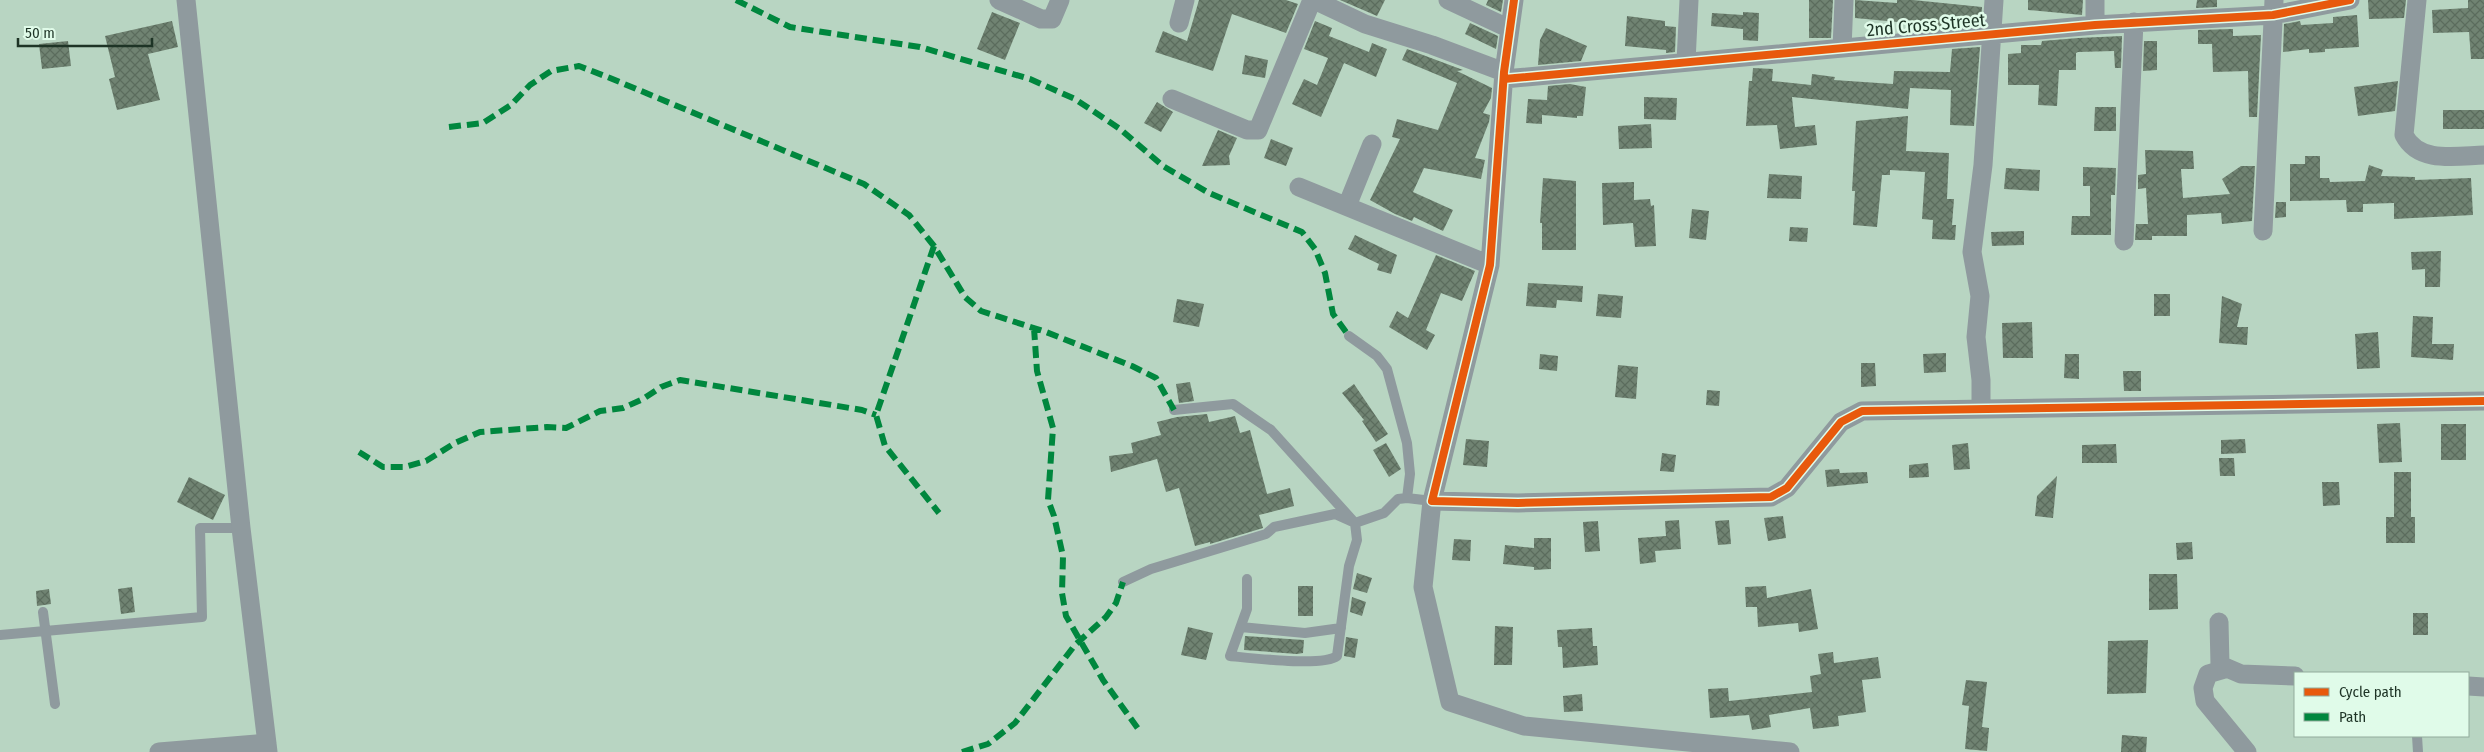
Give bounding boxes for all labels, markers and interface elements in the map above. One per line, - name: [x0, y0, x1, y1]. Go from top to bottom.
- street label: 2nd Cross Street: [1866, 9, 1986, 41]
- scale bar: [18, 15, 151, 47]
- text: 50 m: [25, 24, 55, 42]
- legend: [2294, 672, 2469, 737]
- text: Cycle path: [2339, 683, 2402, 701]
- text: Path: [2339, 708, 2366, 726]

